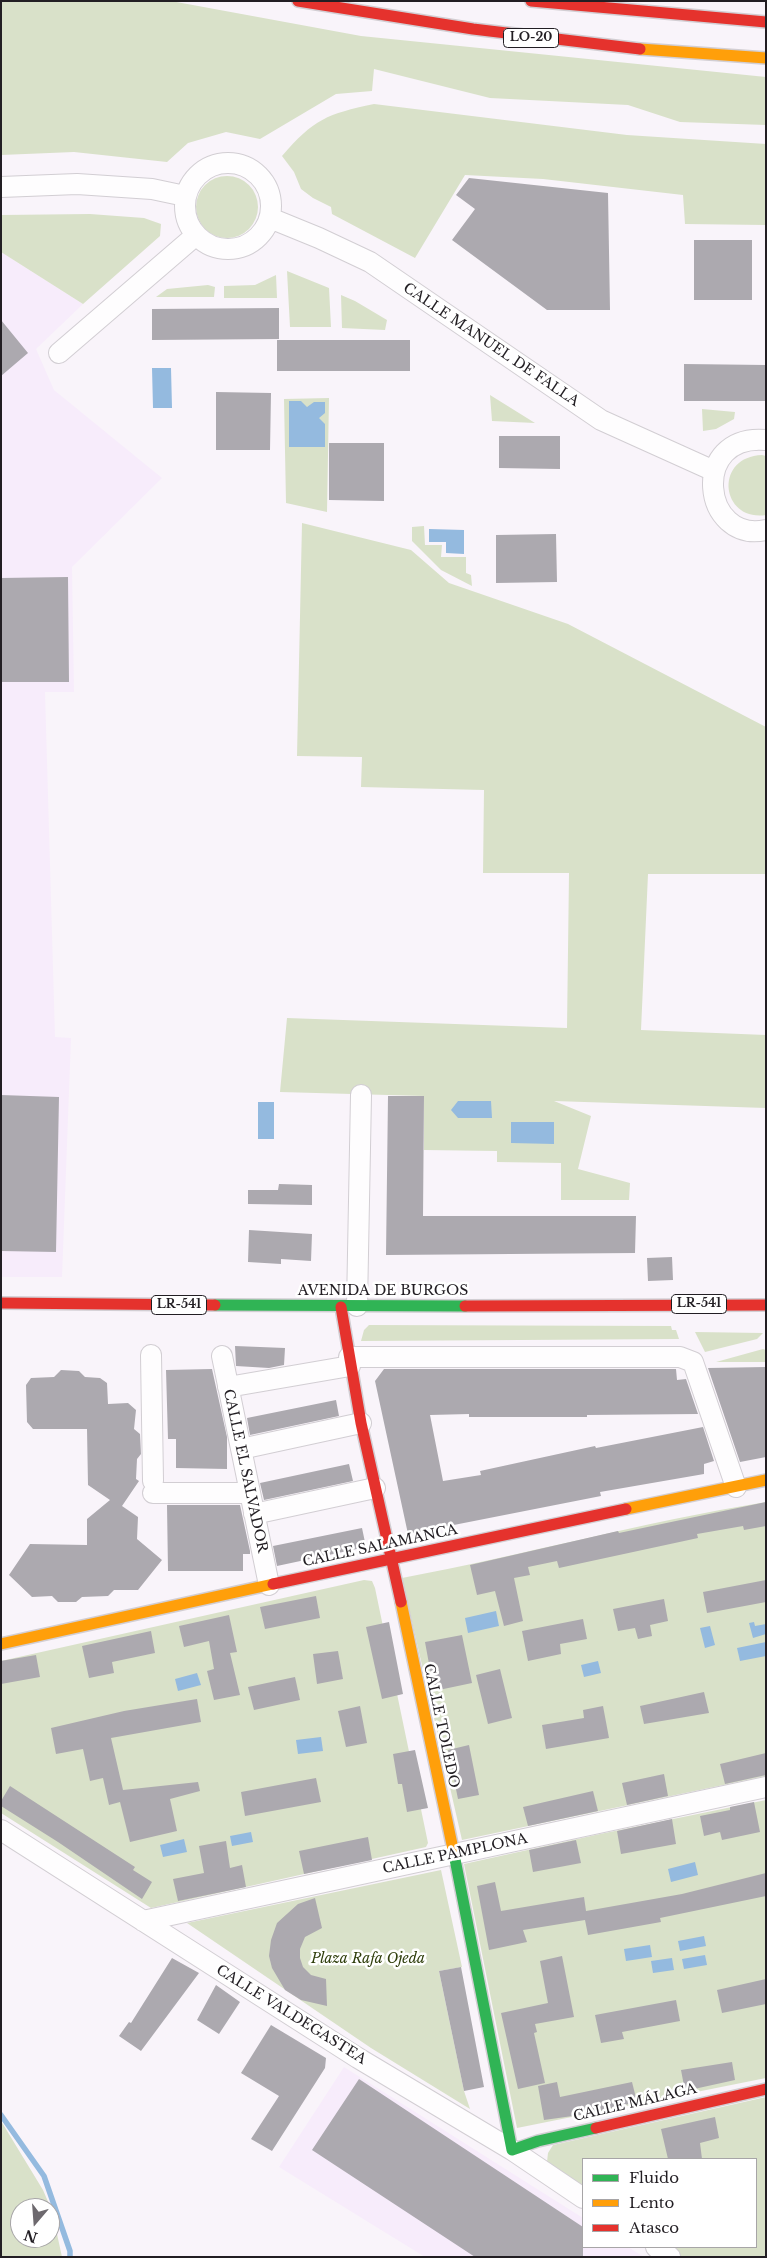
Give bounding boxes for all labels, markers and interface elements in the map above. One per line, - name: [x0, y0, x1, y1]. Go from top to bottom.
- road number: LO-20: [504, 28, 558, 48]
- street label: CALLE MANUEL DE FALLA: [400, 280, 582, 410]
- street label: AVENIDA DE BURGOS: [298, 1283, 468, 1299]
- road number: LR-541: [672, 1295, 726, 1314]
- road number: LR-541: [152, 1296, 206, 1314]
- street label: CALLE EL SALVADOR: [219, 1388, 271, 1554]
- street label: CALLE SALAMANCA: [301, 1521, 459, 1571]
- street label: CALLE TOLEDO: [420, 1662, 462, 1790]
- street label: CALLE PAMPLONA: [381, 1830, 529, 1878]
- park label: Plaza Rafa Ojeda: [311, 1951, 425, 1967]
- street label: CALLE VALDEGASTEA: [213, 1962, 369, 2068]
- street label: CALLE MÁLAGA: [572, 2081, 698, 2125]
- legend: [582, 2158, 757, 2248]
- text: Fluido: [629, 2168, 679, 2187]
- text: Lento: [629, 2193, 674, 2212]
- north arrow: [10, 2198, 60, 2248]
- text: Atasco: [629, 2218, 679, 2237]
- text: N: [22, 2226, 40, 2247]

